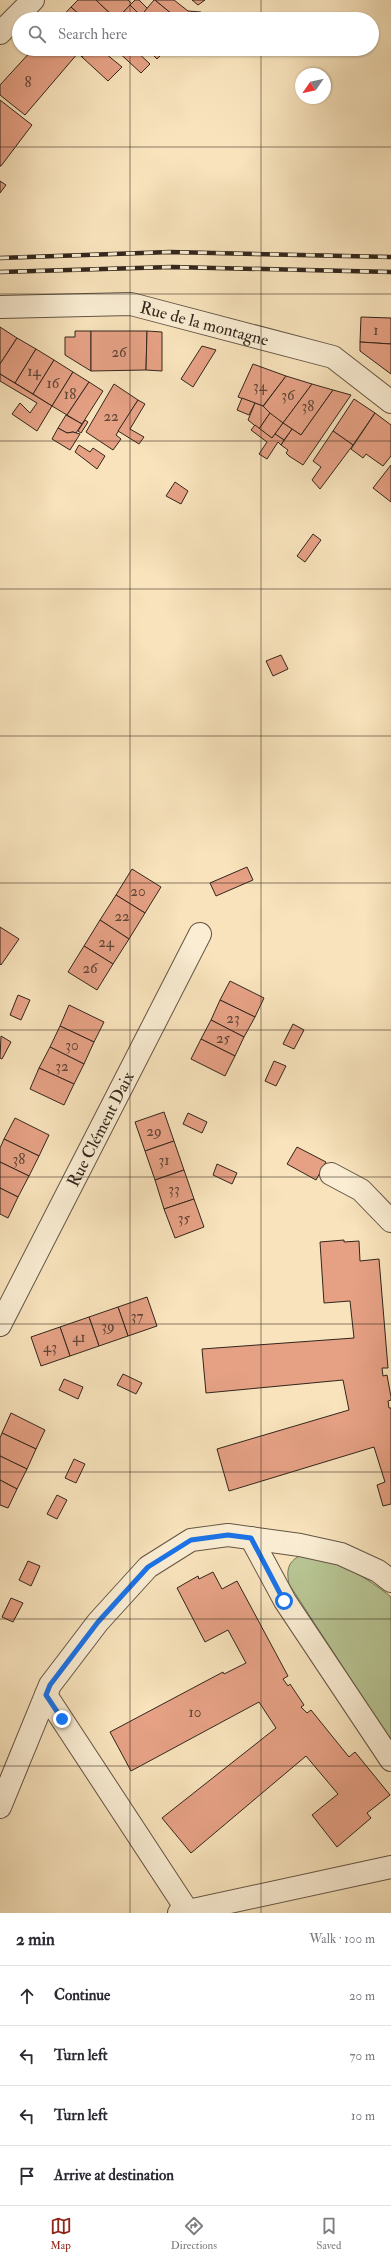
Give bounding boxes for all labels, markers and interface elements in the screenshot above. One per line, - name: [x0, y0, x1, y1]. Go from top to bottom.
- search box: [12, 12, 379, 56]
- icon: search: [26, 23, 48, 45]
- text: Search here: [58, 25, 127, 44]
- north arrow: [295, 68, 331, 104]
- house number: 8: [24, 73, 32, 92]
- street label: Rue de la montagne: [138, 296, 271, 350]
- house number: 1: [373, 321, 379, 340]
- house number: 26: [111, 343, 128, 362]
- house number: 14: [27, 362, 42, 381]
- house number: 16: [47, 374, 61, 393]
- house number: 34: [253, 377, 268, 396]
- house number: 18: [64, 385, 76, 404]
- house number: 36: [281, 386, 296, 405]
- house number: 38: [302, 397, 314, 416]
- house number: 22: [103, 407, 119, 426]
- house number: 20: [130, 882, 146, 901]
- house number: 22: [114, 907, 130, 926]
- house number: 24: [98, 933, 115, 952]
- house number: 26: [82, 959, 99, 978]
- house number: 23: [226, 1009, 240, 1028]
- house number: 25: [216, 1029, 230, 1048]
- house number: 30: [65, 1036, 79, 1055]
- house number: 32: [55, 1057, 69, 1076]
- street label: Rue Clément Daix: [62, 1068, 139, 1190]
- house number: 29: [146, 1122, 162, 1141]
- house number: 38: [13, 1150, 25, 1169]
- house number: 31: [158, 1151, 170, 1170]
- house number: 33: [168, 1180, 180, 1199]
- house number: 35: [178, 1209, 191, 1228]
- house number: 37: [131, 1307, 143, 1326]
- house number: 39: [101, 1317, 115, 1336]
- house number: 41: [72, 1328, 86, 1347]
- house number: 43: [43, 1338, 57, 1357]
- route start: [275, 1592, 293, 1610]
- house number: 10: [189, 1703, 201, 1722]
- route end: [53, 1710, 71, 1728]
- text: 2 min: [16, 1929, 55, 1950]
- text: Walk · 100 m: [309, 1931, 375, 1947]
- icon: ahead: [16, 1985, 38, 2007]
- text: Continue: [54, 1986, 110, 2005]
- text: 20 m: [349, 1988, 375, 2004]
- icon: left: [16, 2045, 38, 2067]
- text: Turn left: [54, 2046, 108, 2065]
- text: 70 m: [350, 2048, 375, 2064]
- icon: left: [16, 2105, 38, 2127]
- text: Turn left: [54, 2106, 108, 2125]
- text: 10 m: [351, 2108, 375, 2124]
- icon: arrive: [16, 2165, 38, 2187]
- text: Arrive at destination: [54, 2166, 174, 2185]
- tab: Map: [50, 2215, 72, 2252]
- tab: Directions: [171, 2215, 217, 2252]
- tab: Saved: [316, 2215, 341, 2252]

